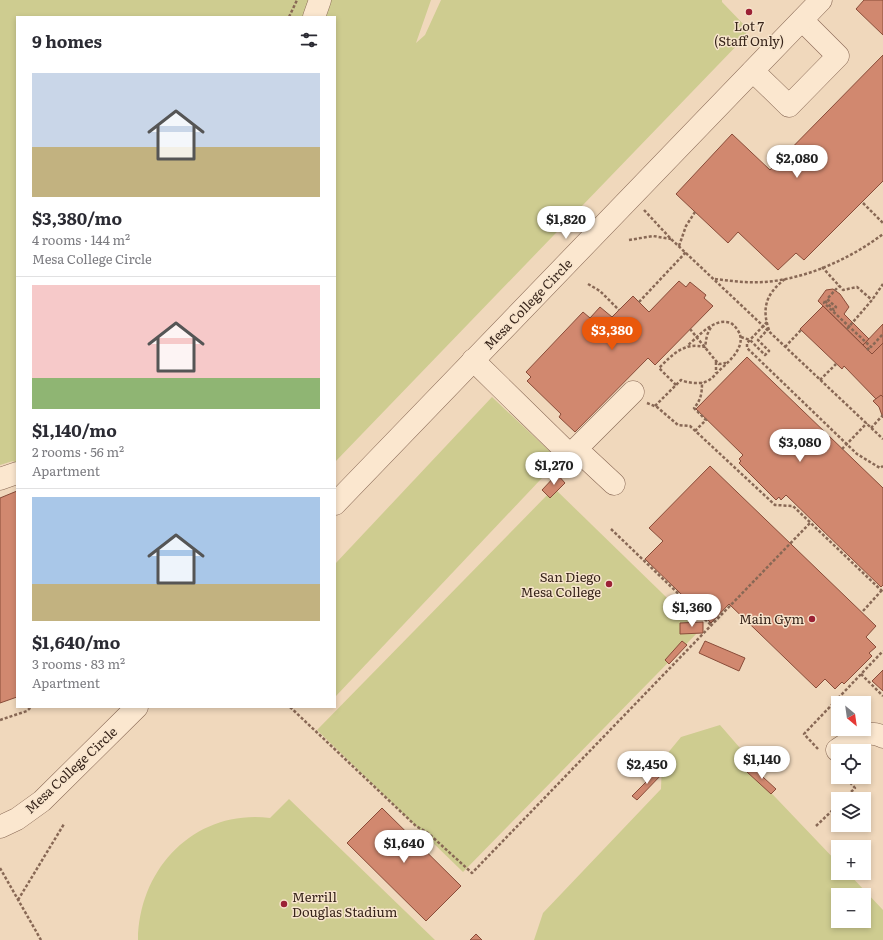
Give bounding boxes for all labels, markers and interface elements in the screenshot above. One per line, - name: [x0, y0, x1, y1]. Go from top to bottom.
- marker: Lot 7 (Staff Only): [744, 7, 754, 17]
- place label: Lot 7 (Staff Only): [714, 16, 784, 50]
- text: 9 homes: [32, 28, 102, 53]
- icon: filters: [298, 29, 320, 51]
- icon: home: [140, 99, 212, 171]
- pin: $2,080: [764, 145, 830, 179]
- text: $2,080: [776, 148, 818, 167]
- text: $3,380/mo: [32, 205, 122, 230]
- pin: $1,820: [533, 206, 599, 240]
- text: $1,820: [546, 209, 586, 228]
- text: 4 rooms · 144 m²: [32, 230, 130, 249]
- text: Mesa College Circle: [32, 249, 152, 268]
- street label: Mesa College Circle: [479, 254, 576, 353]
- icon: home: [140, 311, 212, 383]
- pin: $3,380: [579, 317, 645, 351]
- text: $3,380: [591, 320, 633, 339]
- text: $1,140/mo: [32, 417, 117, 442]
- pin: $3,080: [767, 429, 833, 463]
- text: $3,080: [779, 432, 821, 451]
- text: 2 rooms · 56 m²: [32, 442, 124, 461]
- pin: $1,270: [521, 452, 587, 486]
- text: $1,270: [534, 455, 574, 474]
- text: Apartment: [32, 461, 100, 480]
- icon: home: [140, 523, 212, 595]
- place label: San Diego Mesa College: [521, 567, 601, 601]
- marker: San Diego Mesa College: [604, 579, 614, 589]
- pin: $1,360: [659, 594, 725, 628]
- text: $1,360: [672, 597, 712, 616]
- place label: Main Gym: [739, 609, 804, 628]
- marker: Main Gym: [807, 614, 817, 624]
- text: $1,640/mo: [32, 629, 120, 654]
- text: 3 rooms · 83 m²: [32, 654, 125, 673]
- text: Apartment: [32, 673, 100, 692]
- north arrow: [831, 696, 871, 736]
- map controls: [831, 696, 871, 928]
- street label: Mesa College Circle: [20, 722, 121, 817]
- button: locate: [831, 744, 871, 784]
- pin: $1,140: [729, 746, 795, 780]
- text: $1,140: [743, 749, 781, 768]
- pin: $2,450: [614, 751, 680, 785]
- text: $2,450: [626, 754, 668, 773]
- button: layers: [831, 792, 871, 832]
- pin: $1,640: [371, 830, 437, 864]
- text: $1,640: [384, 833, 424, 852]
- button: +: [831, 840, 871, 880]
- place label: Merrill Douglas Stadium: [292, 887, 398, 921]
- button: −: [831, 888, 871, 928]
- marker: Merrill Douglas Stadium: [279, 899, 289, 909]

